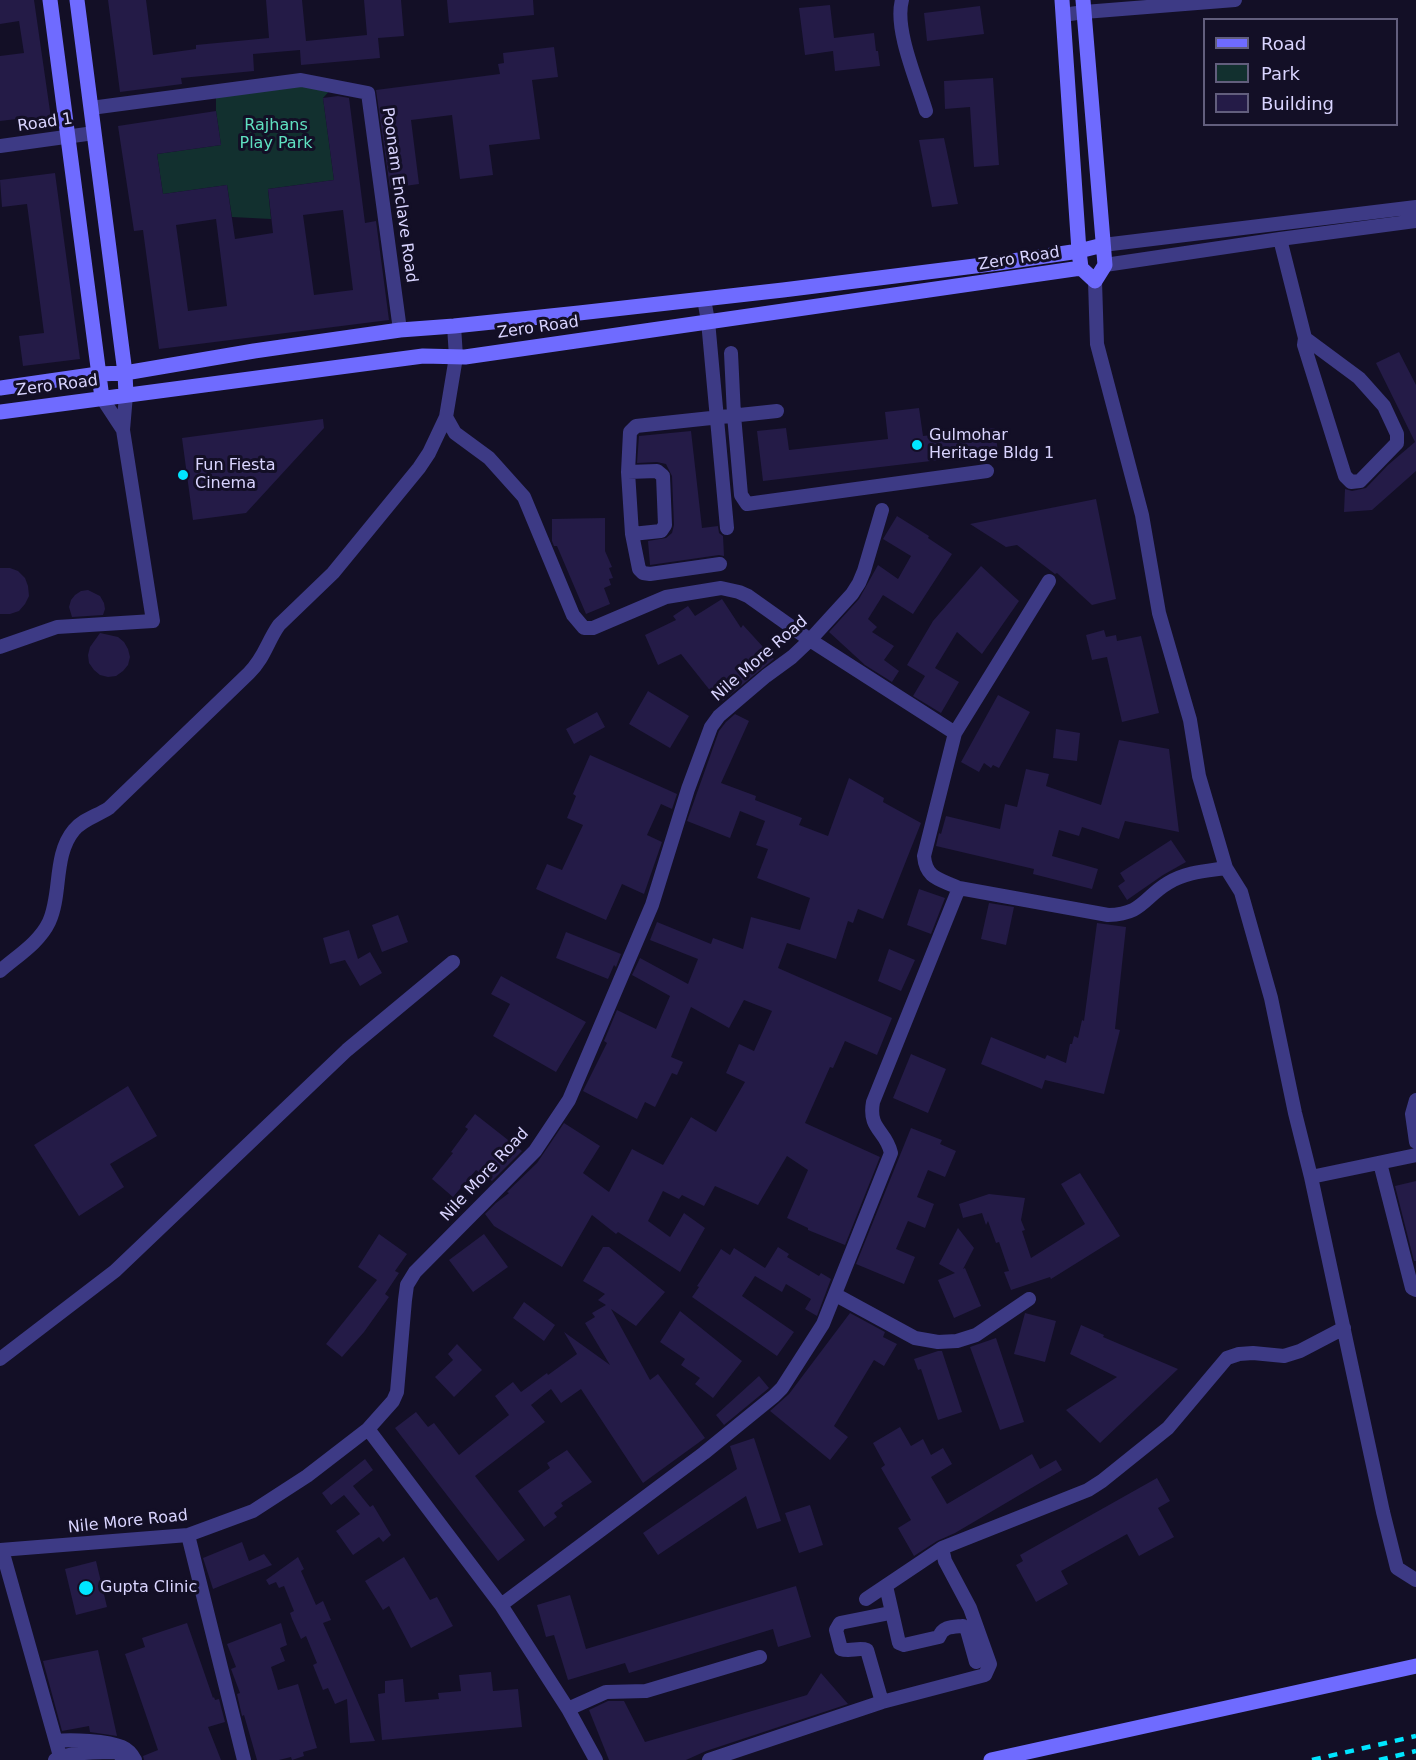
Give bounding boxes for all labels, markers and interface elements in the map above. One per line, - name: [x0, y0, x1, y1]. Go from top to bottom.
- legend: [1203, 18, 1398, 126]
- text: Road: [1261, 33, 1306, 54]
- text: Park: [1261, 63, 1300, 84]
- text: Building: [1261, 93, 1334, 114]
- street label: Poonam Enclave Road: [377, 106, 421, 284]
- street label: Road 1: [16, 110, 74, 136]
- park label: Rajhans Play Park: [239, 116, 313, 154]
- street label: Zero Road: [977, 243, 1061, 275]
- street label: Zero Road: [496, 313, 580, 343]
- street label: Zero Road: [15, 371, 99, 401]
- place label: Gulmohar Heritage Bldg 1: [929, 426, 1054, 464]
- marker: Gulmohar Heritage Bldg 1: [910, 438, 924, 452]
- place label: Fun Fiesta Cinema: [195, 456, 275, 494]
- marker: Fun Fiesta Cinema: [176, 468, 190, 482]
- street label: Nile More Road: [708, 612, 812, 706]
- street label: Nile More Road: [437, 1124, 533, 1226]
- street label: Nile More Road: [67, 1506, 189, 1538]
- place label: Gupta Clinic: [100, 1578, 197, 1598]
- marker: Gupta Clinic: [77, 1579, 95, 1597]

